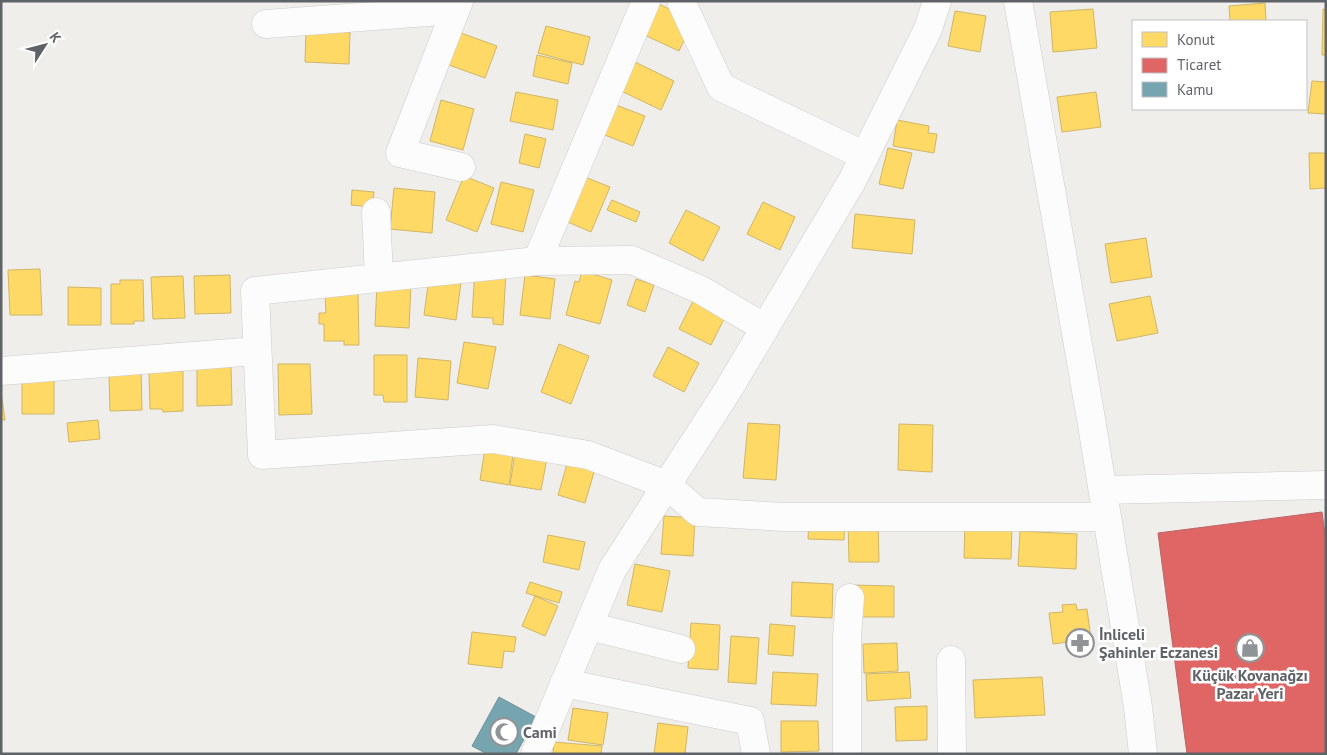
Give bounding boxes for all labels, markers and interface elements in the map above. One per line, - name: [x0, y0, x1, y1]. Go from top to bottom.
- north arrow: [20, 20, 70, 70]
- legend: [1132, 20, 1307, 110]
- text: K: [46, 29, 66, 46]
- text: Konut: [1177, 30, 1215, 49]
- text: Ticaret: [1177, 55, 1221, 74]
- text: Kamu: [1177, 80, 1213, 99]
- place label: İnliceli Şahinler Eczanesi: [1099, 624, 1218, 662]
- pharmacy icon: İnliceli Şahinler Eczanesi: [1065, 628, 1095, 658]
- shop icon: Küçük Kovanağzı Pazar Yeri: [1235, 633, 1265, 663]
- place label: Küçük Kovanağzı Pazar Yeri: [1192, 665, 1308, 703]
- mosque icon: Cami: [489, 717, 519, 747]
- place label: Cami: [523, 722, 557, 742]

